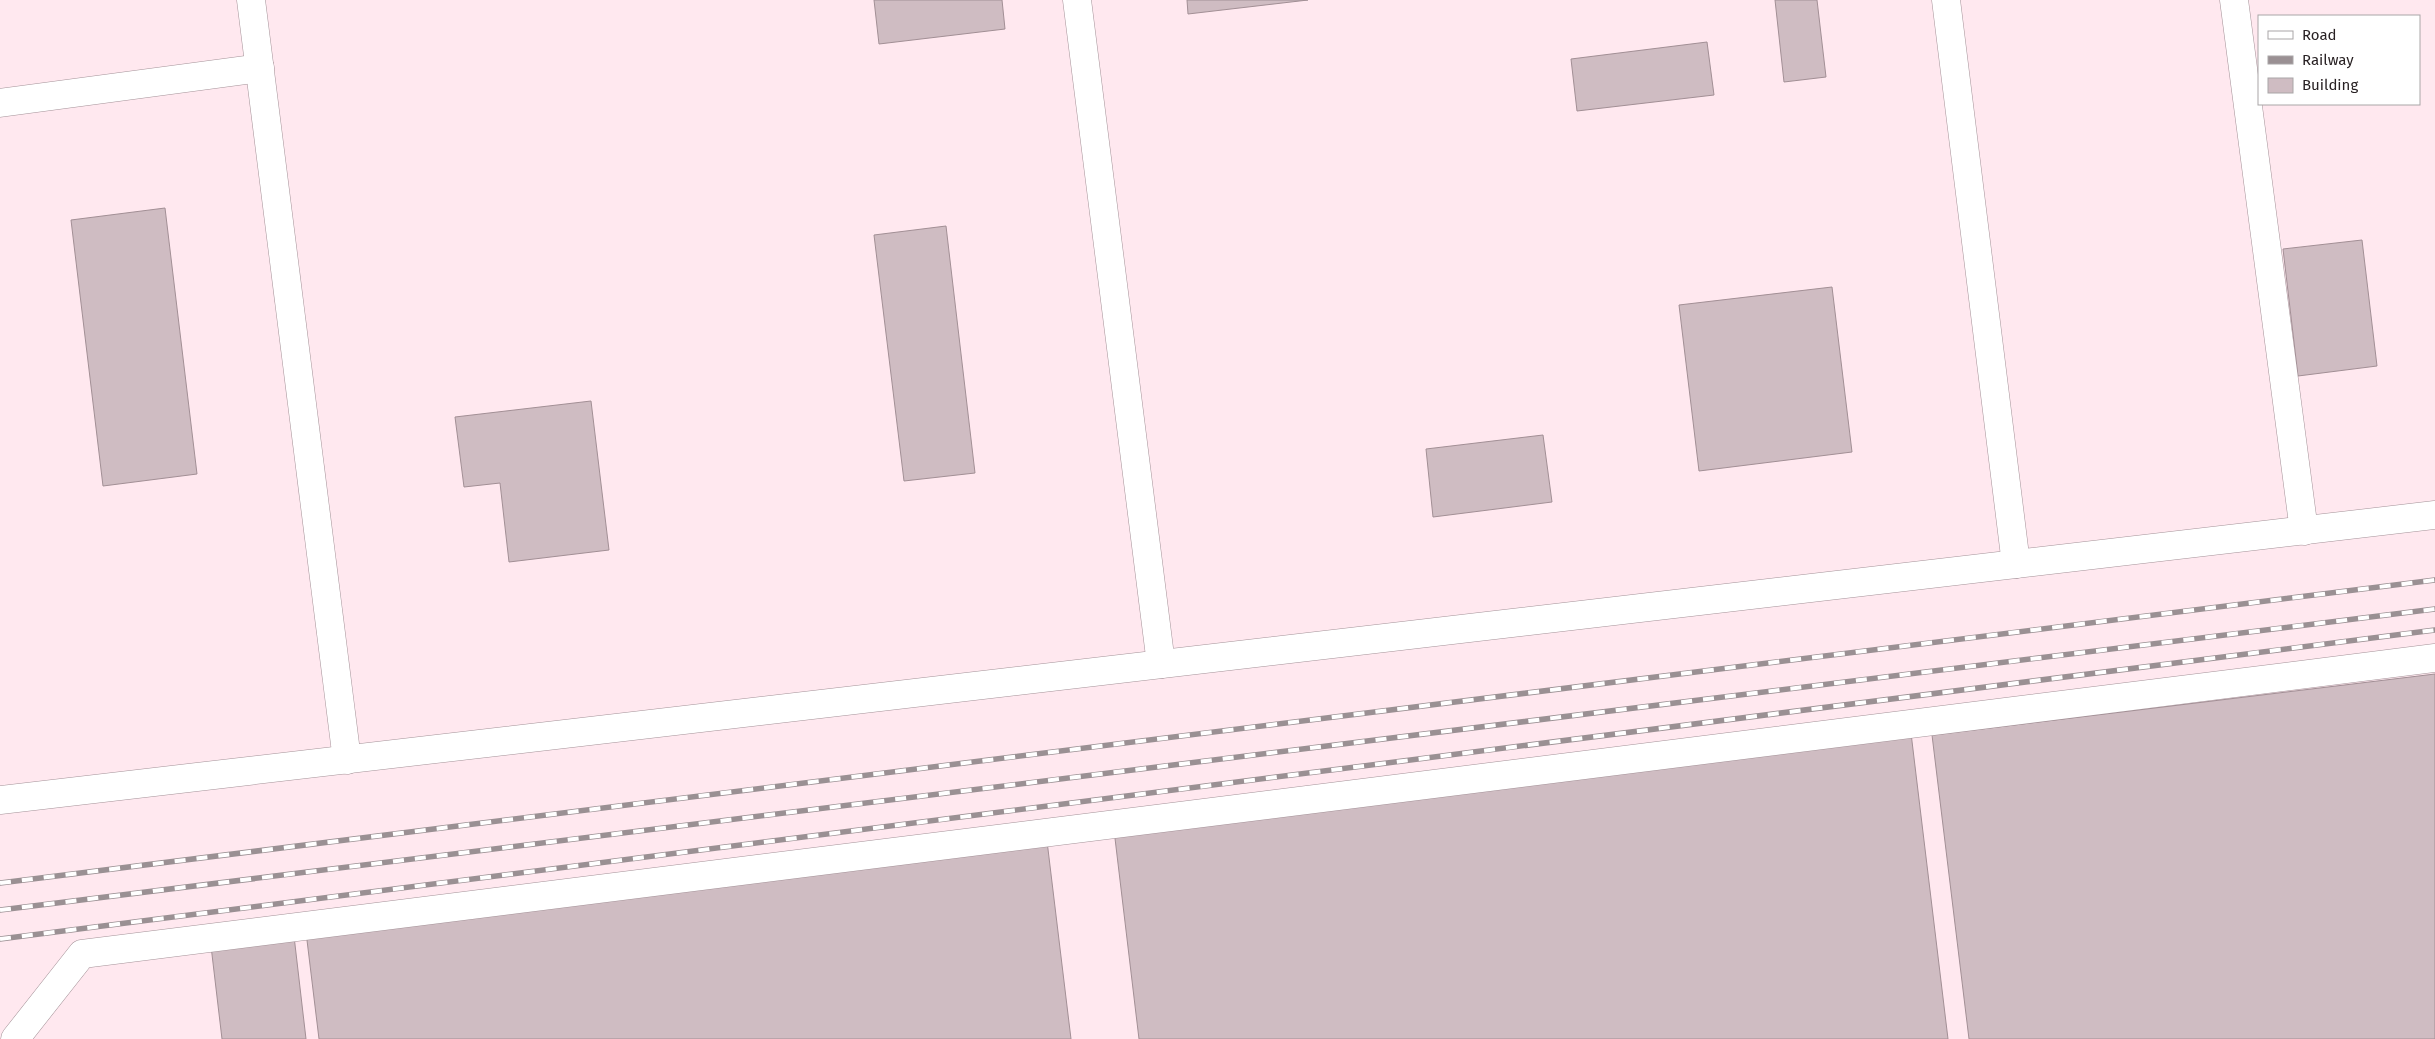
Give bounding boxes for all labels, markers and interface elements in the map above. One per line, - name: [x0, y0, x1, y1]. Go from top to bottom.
- legend: [2258, 15, 2420, 105]
- text: Road: [2302, 26, 2337, 44]
- text: Railway: [2302, 51, 2354, 69]
- text: Building: [2302, 76, 2358, 94]

